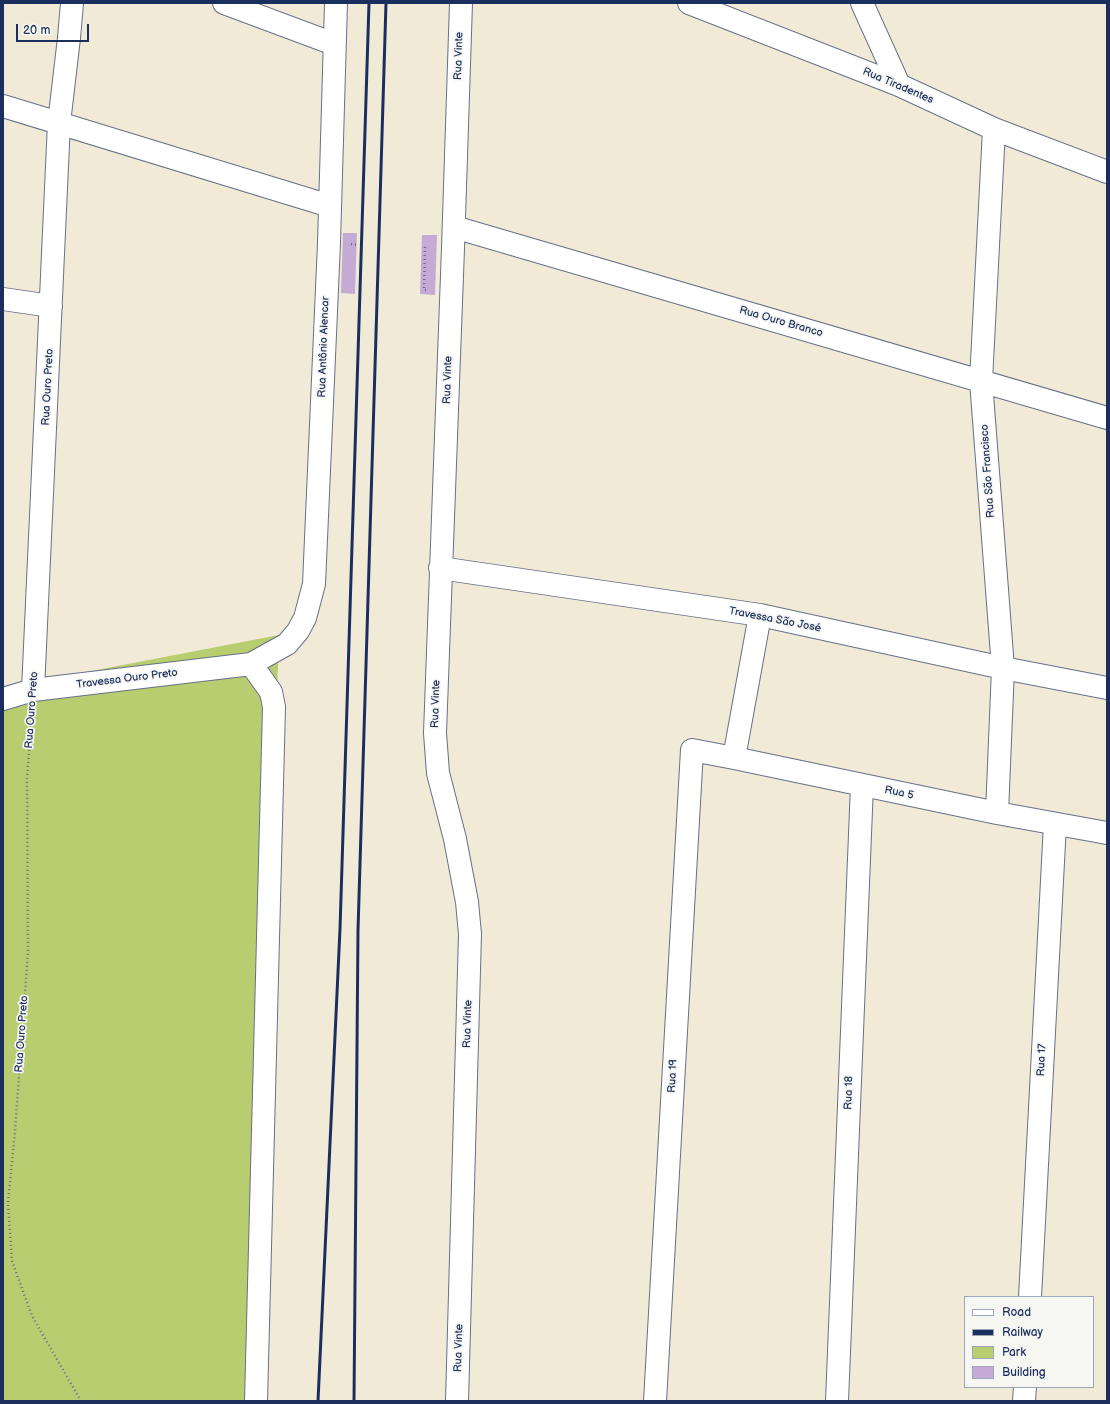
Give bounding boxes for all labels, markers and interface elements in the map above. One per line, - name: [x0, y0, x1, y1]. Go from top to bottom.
- scale bar: [18, 16, 91, 42]
- text: 20 m: [23, 23, 50, 38]
- street label: Rua Vinte: [452, 32, 466, 80]
- street label: Rua Tiradentes: [860, 65, 936, 107]
- street label: Rua Antônio Alencar: [316, 296, 332, 398]
- street label: Rua Ouro Branco: [738, 304, 824, 340]
- street label: Rua Ouro Preto: [39, 348, 57, 426]
- street label: Rua Vinte: [441, 356, 455, 404]
- street label: Rua São Francisco: [978, 424, 998, 518]
- street label: Travessa São José: [728, 605, 822, 635]
- street label: Travessa Ouro Preto: [76, 666, 178, 692]
- street label: Rua Ouro Preto: [23, 671, 41, 749]
- street label: Rua Vinte: [429, 680, 443, 728]
- street label: Rua 5: [883, 783, 915, 803]
- street label: Rua Ouro Preto: [13, 995, 31, 1073]
- street label: Rua Vinte: [461, 1000, 475, 1048]
- street label: Rua 17: [1035, 1043, 1049, 1077]
- street label: Rua 19: [666, 1059, 680, 1093]
- street label: Rua 18: [842, 1076, 856, 1110]
- legend: [964, 1296, 1094, 1388]
- text: Road: [1002, 1305, 1031, 1320]
- street label: Rua Vinte: [452, 1324, 466, 1372]
- text: Railway: [1002, 1325, 1043, 1340]
- text: Park: [1002, 1345, 1026, 1360]
- text: Building: [1002, 1365, 1046, 1380]

